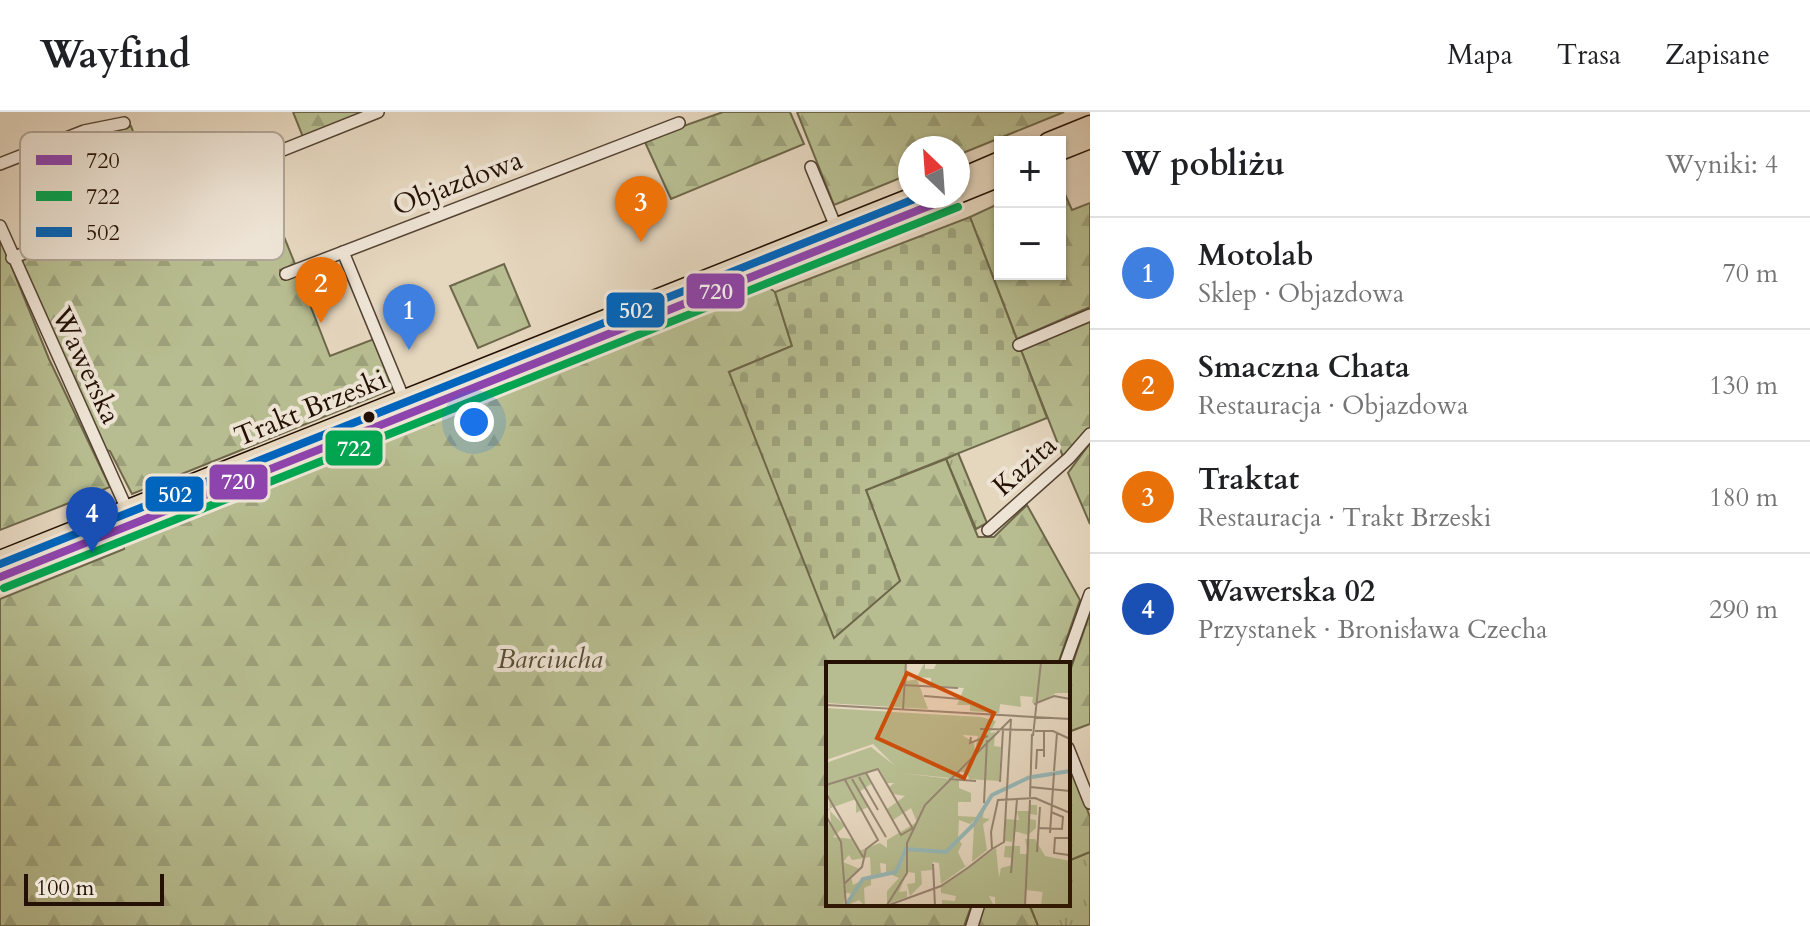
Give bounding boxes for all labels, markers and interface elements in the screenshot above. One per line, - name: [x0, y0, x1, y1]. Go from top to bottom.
- text: Wayfind: [40, 29, 190, 81]
- text: Mapa: [1447, 36, 1513, 74]
- text: Trasa: [1557, 36, 1621, 74]
- text: Zapisane: [1665, 36, 1770, 74]
- legend: [20, 132, 284, 260]
- north arrow: [898, 136, 970, 208]
- map controls: [994, 136, 1066, 280]
- button: +: [994, 136, 1066, 208]
- street label: Objazdowa: [387, 141, 528, 225]
- text: W pobliżu: [1122, 141, 1285, 187]
- text: 720: [86, 146, 120, 176]
- text: Wyniki: 4: [1665, 147, 1778, 182]
- pin: 3: [615, 176, 667, 242]
- text: 722: [86, 182, 120, 212]
- button: −: [994, 208, 1066, 280]
- text: 502: [86, 218, 120, 248]
- text: Motolab: [1198, 235, 1314, 276]
- text: 1: [1141, 256, 1155, 291]
- text: 70 m: [1722, 256, 1778, 291]
- pin: 2: [295, 257, 347, 323]
- line badge: 720: [685, 272, 746, 310]
- text: Sklep · Objazdowa: [1198, 276, 1404, 311]
- text: 720: [699, 277, 733, 307]
- pin: 1: [383, 284, 435, 350]
- line badge: 502: [605, 291, 666, 329]
- text: 502: [619, 296, 653, 326]
- street label: Wawerska: [42, 300, 130, 430]
- text: Smaczna Chata: [1198, 347, 1410, 388]
- street label: Trakt Brzeski: [229, 360, 392, 456]
- text: 2: [1141, 368, 1155, 403]
- text: 130 m: [1709, 368, 1778, 403]
- text: Restauracja · Objazdowa: [1198, 388, 1469, 423]
- your location: [454, 402, 494, 442]
- unlabelled marker: [361, 409, 377, 425]
- street label: Kazita: [984, 427, 1065, 505]
- line badge: 722: [324, 429, 384, 467]
- text: 722: [337, 434, 371, 464]
- text: Traktat: [1198, 459, 1299, 500]
- line badge: 720: [208, 463, 269, 501]
- text: 720: [221, 467, 255, 497]
- line badge: 502: [144, 475, 205, 513]
- text: 502: [158, 480, 192, 510]
- text: 3: [1141, 480, 1155, 515]
- text: 180 m: [1709, 480, 1778, 515]
- pin: 4: [66, 487, 118, 553]
- text: Restauracja · Trakt Brzeski: [1198, 500, 1491, 535]
- text: Wawerska 02: [1198, 571, 1375, 612]
- text: 4: [1141, 592, 1155, 627]
- text: 290 m: [1709, 592, 1778, 627]
- text: Przystanek · Bronisława Czecha: [1198, 612, 1548, 647]
- park label: Barciucha: [497, 640, 603, 678]
- inset map: [826, 662, 1070, 906]
- scale bar: [24, 870, 164, 906]
- text: 100 m: [36, 873, 94, 903]

